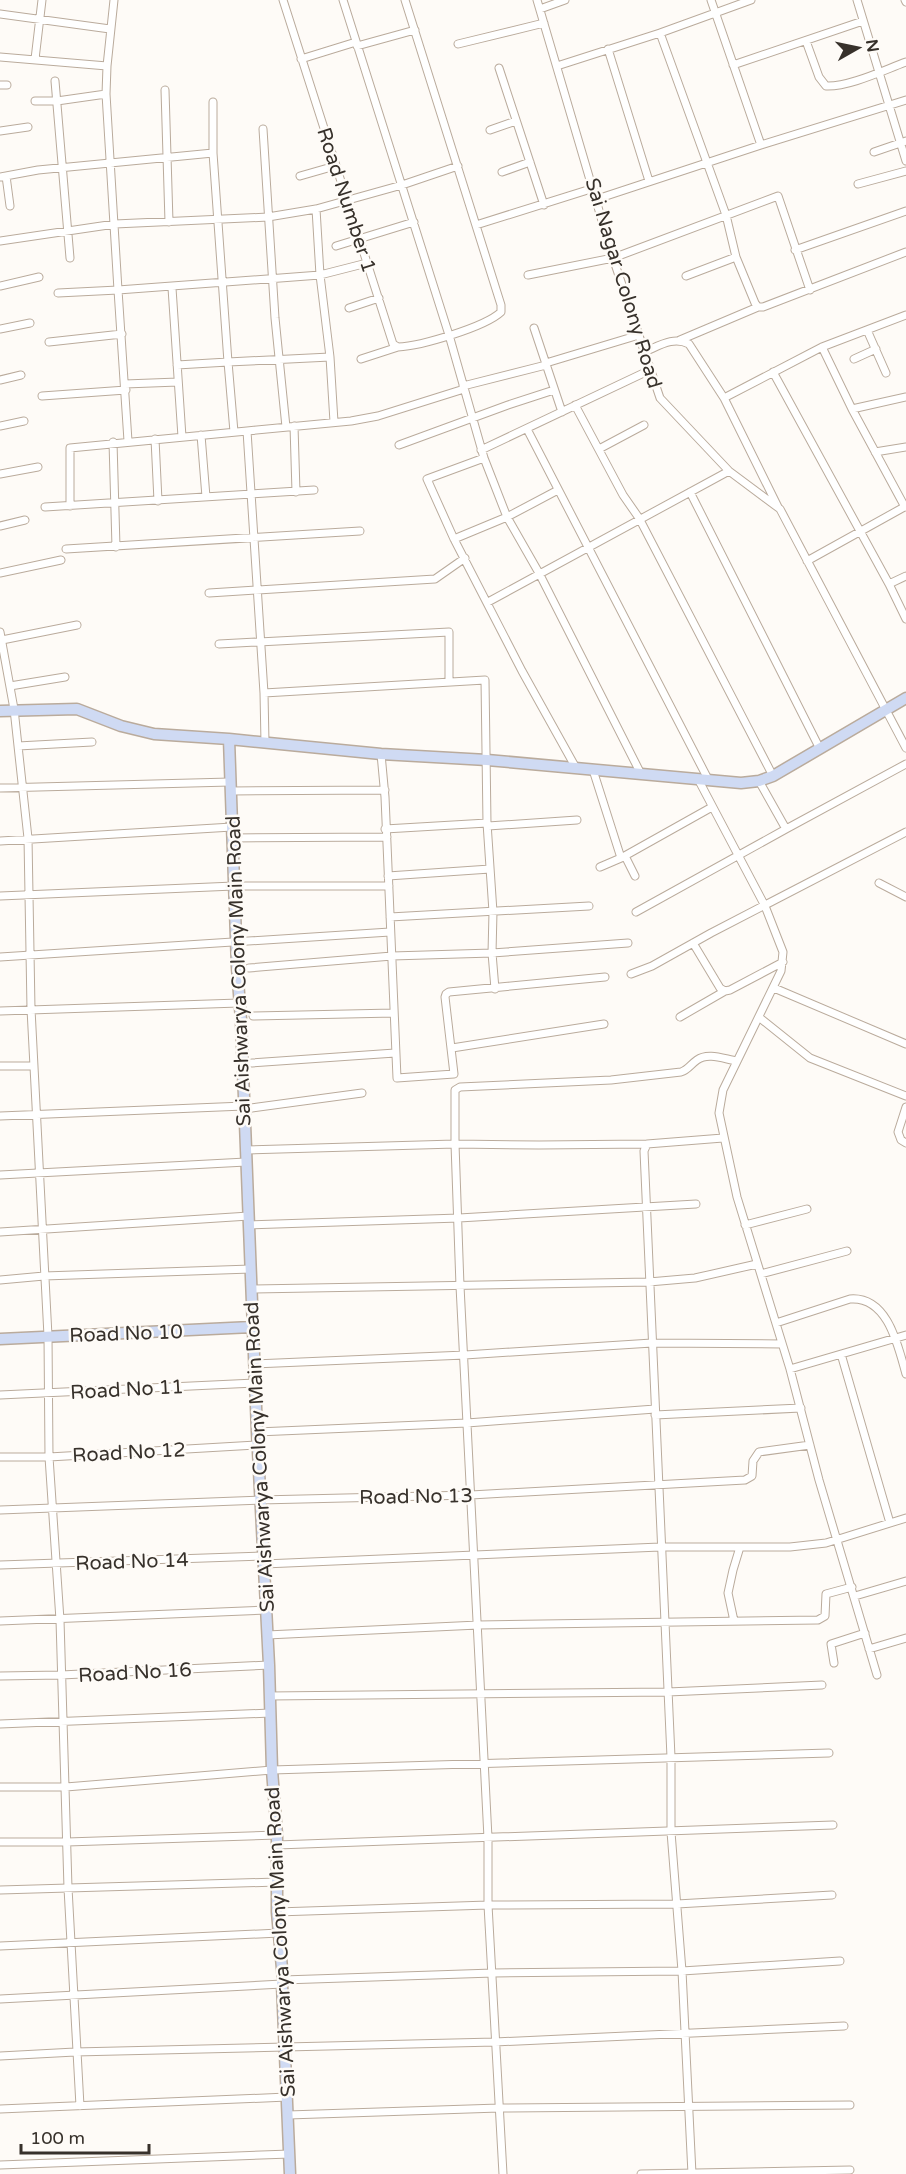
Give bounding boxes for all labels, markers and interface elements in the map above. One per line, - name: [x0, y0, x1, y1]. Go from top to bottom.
- north arrow: [828, 18, 888, 78]
- text: N: [861, 38, 883, 54]
- street label: Road Number 1: [311, 125, 381, 276]
- street label: Sai Nagar Colony Road: [580, 175, 667, 391]
- street label: Sai Aishwarya Colony Main Road: [222, 815, 256, 1127]
- street label: Sai Aishwarya Colony Main Road: [240, 1301, 280, 1613]
- street label: Road No 10: [69, 1320, 183, 1348]
- street label: Road No 11: [70, 1375, 184, 1405]
- street label: Road No 12: [72, 1438, 186, 1468]
- street label: Road No 13: [359, 1484, 473, 1510]
- street label: Road No 14: [75, 1548, 189, 1576]
- street label: Road No 16: [78, 1658, 192, 1688]
- street label: Sai Aishwarya Colony Main Road: [261, 1786, 301, 2098]
- scale bar: [21, 2117, 148, 2155]
- text: 100 m: [30, 2127, 85, 2149]

